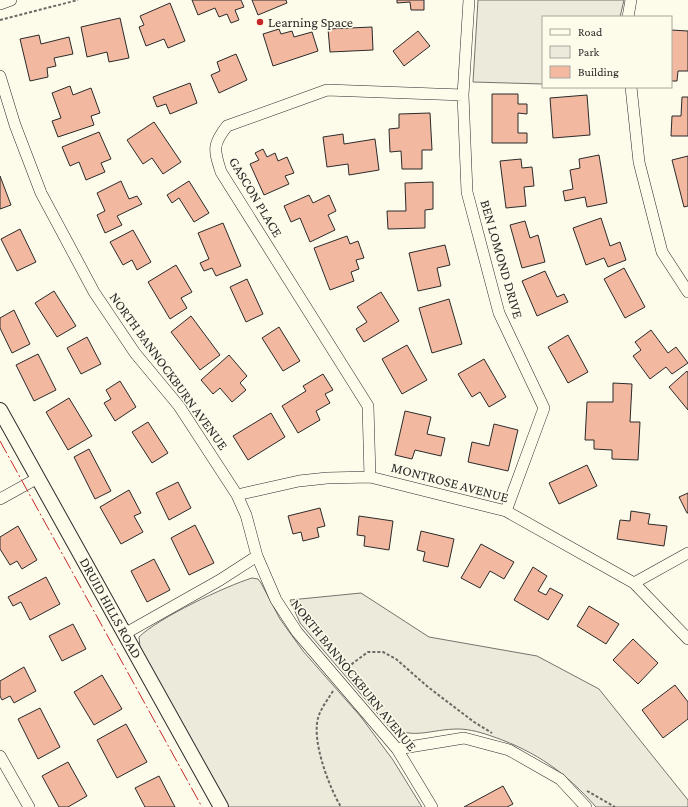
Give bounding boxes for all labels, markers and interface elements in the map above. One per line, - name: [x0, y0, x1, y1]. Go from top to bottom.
- place label: Learning Space: [268, 14, 353, 30]
- legend: [542, 16, 672, 88]
- marker: Learning Space: [255, 17, 265, 27]
- text: Road: [578, 25, 603, 39]
- text: Park: [578, 45, 600, 59]
- text: Building: [578, 65, 619, 79]
- street label: GASCON PLACE: [226, 154, 286, 240]
- street label: BEN LOMOND DRIVE: [477, 198, 527, 320]
- street label: NORTH BANNOCKBURN AVENUE: [107, 289, 232, 453]
- street label: MONTROSE AVENUE: [390, 459, 511, 505]
- street label: DRUID HILLS ROAD: [77, 555, 145, 661]
- street label: NORTH BANNOCKBURN AVENUE: [288, 596, 420, 754]

